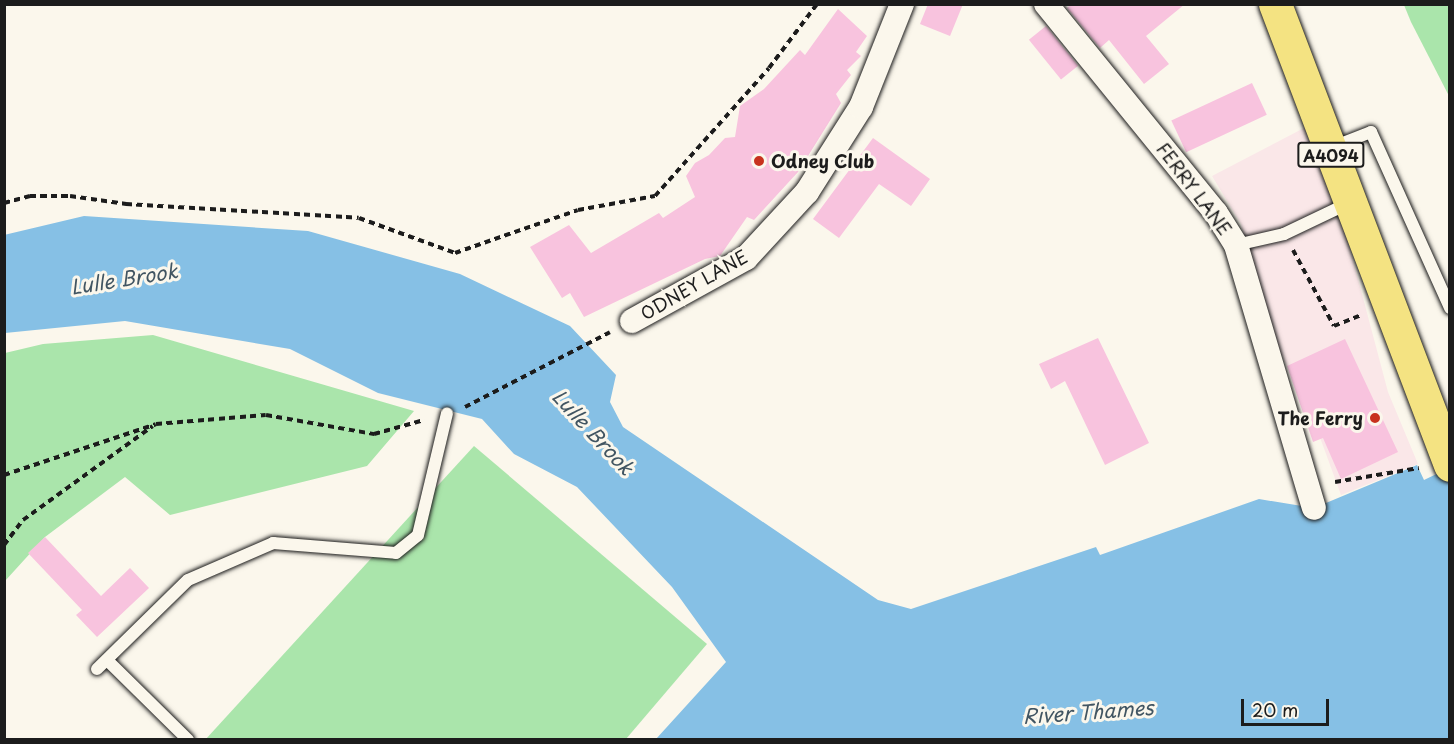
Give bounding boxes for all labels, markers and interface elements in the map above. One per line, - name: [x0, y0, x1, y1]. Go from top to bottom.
- street label: FERRY LANE: [1152, 138, 1236, 240]
- road number: A4094: [1296, 142, 1366, 168]
- place label: Odney Club: [771, 150, 875, 172]
- marker: Odney Club: [752, 154, 766, 168]
- street label: ODNEY LANE: [636, 246, 752, 324]
- water label: Lulle Brook: [69, 259, 179, 299]
- water label: Lulle Brook: [547, 384, 639, 480]
- place label: The Ferry: [1275, 407, 1363, 429]
- marker: The Ferry: [1368, 411, 1382, 425]
- scale bar: [1244, 687, 1332, 725]
- water label: River Thames: [1022, 695, 1154, 729]
- text: 20 m: [1252, 696, 1298, 723]

